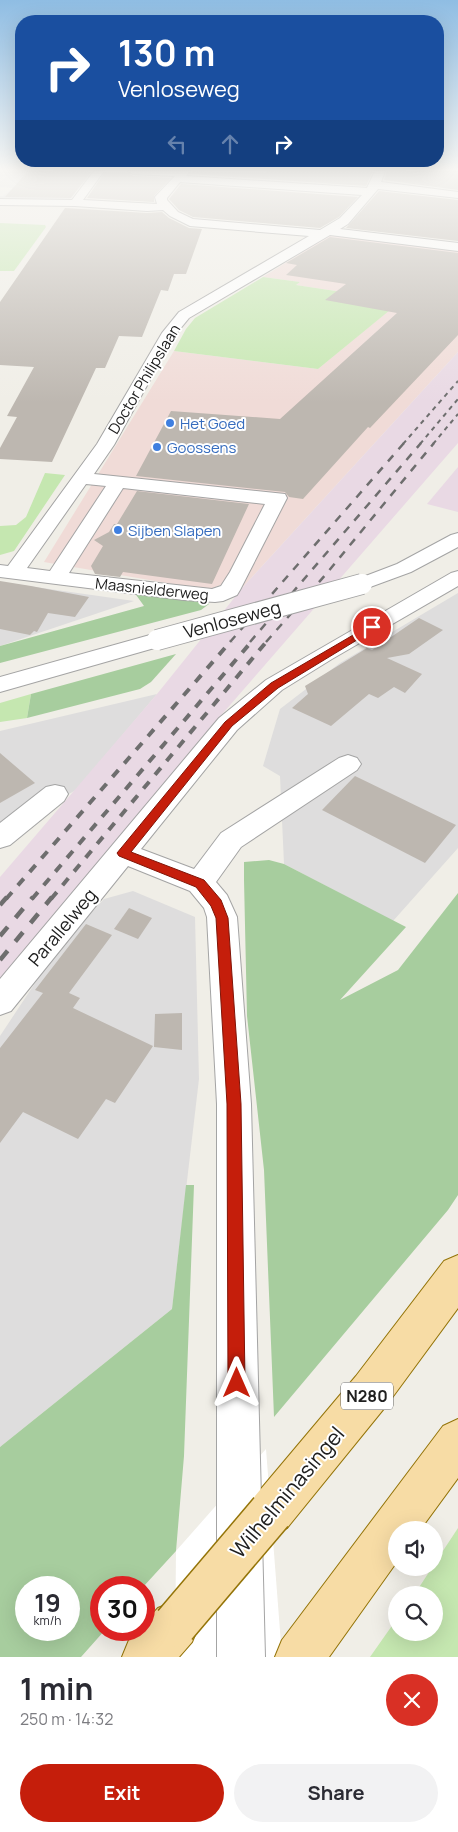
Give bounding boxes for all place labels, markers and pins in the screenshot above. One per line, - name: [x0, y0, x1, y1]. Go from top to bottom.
- place label: Het Goed: [180, 413, 245, 434]
- marker: Het Goed: [164, 417, 176, 429]
- place label: Goossens: [167, 437, 236, 458]
- marker: Goossens: [151, 441, 163, 453]
- place label: Sijben Slapen: [128, 520, 221, 541]
- marker: Sijben Slapen: [112, 524, 124, 536]
- pin: [351, 606, 393, 648]

